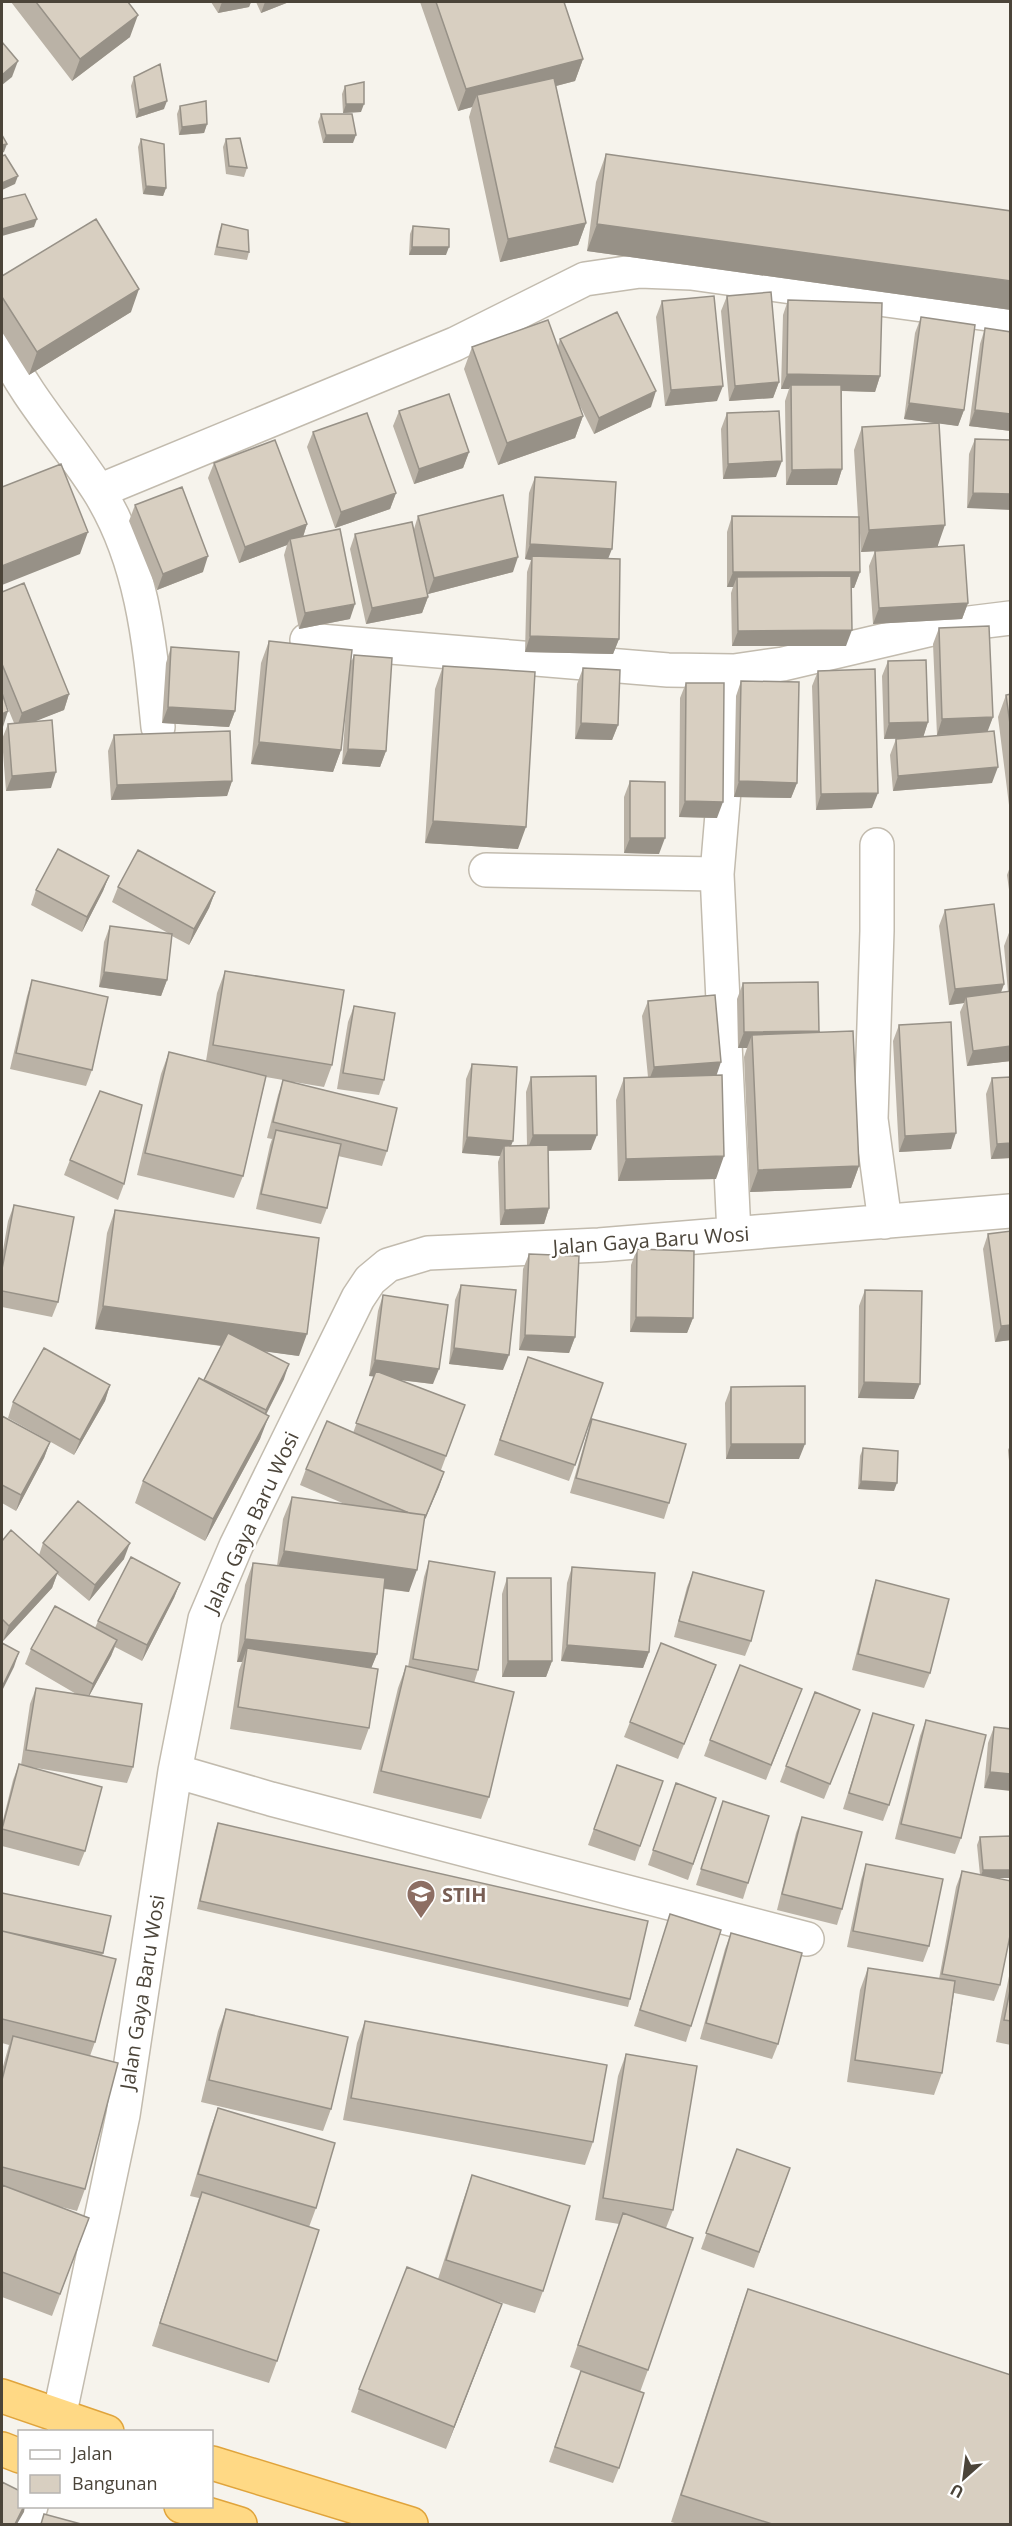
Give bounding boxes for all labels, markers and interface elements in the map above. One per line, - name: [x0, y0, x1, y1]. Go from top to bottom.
- street label: Jalan Gaya Baru Wosi: [550, 1220, 750, 1260]
- street label: Jalan Gaya Baru Wosi: [196, 1427, 305, 1619]
- school or university icon: STIH: [405, 1878, 437, 1920]
- place label: STIH: [442, 1881, 487, 1908]
- street label: Jalan Gaya Baru Wosi: [113, 1893, 171, 2093]
- legend: [18, 2430, 213, 2508]
- text: Jalan: [70, 2441, 112, 2465]
- north arrow: [934, 2448, 994, 2508]
- text: Bangunan: [72, 2471, 158, 2495]
- text: U: [946, 2479, 967, 2504]

